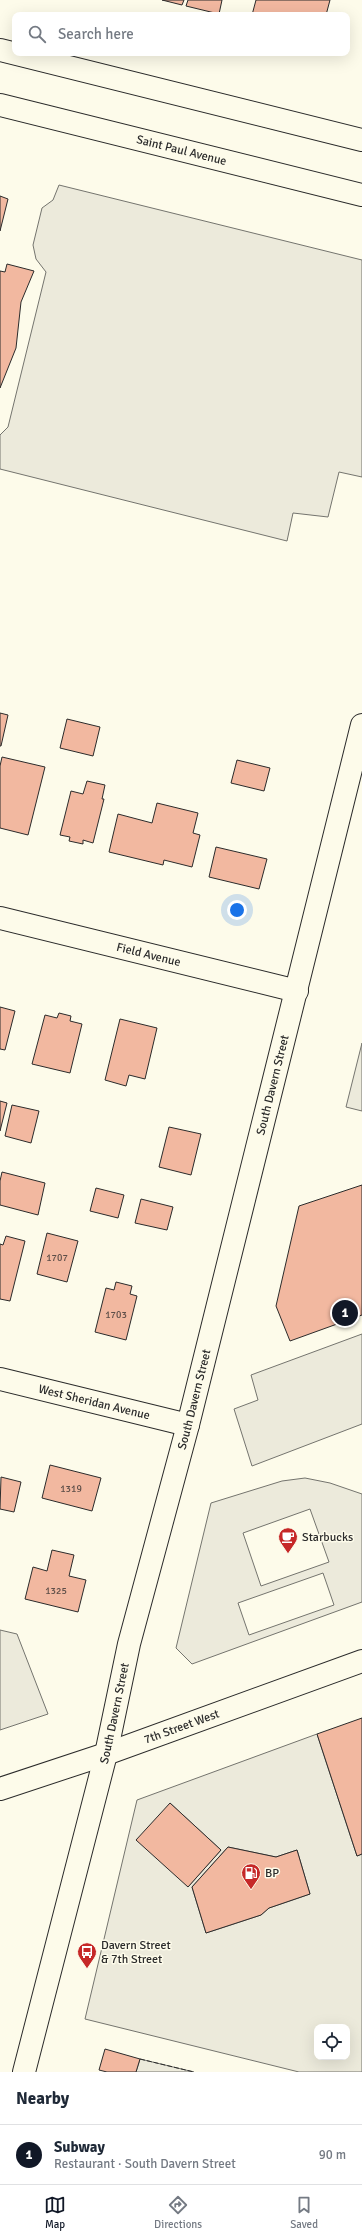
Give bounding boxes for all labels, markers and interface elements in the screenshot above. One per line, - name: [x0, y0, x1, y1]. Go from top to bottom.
- search box: [12, 12, 350, 56]
- icon: search: [26, 23, 48, 45]
- text: Search here: [58, 25, 134, 43]
- street label: Saint Paul Avenue: [135, 132, 228, 169]
- your location: [227, 900, 247, 920]
- street label: Field Avenue: [115, 940, 182, 970]
- street label: South Davern Street: [253, 1033, 293, 1137]
- house number: 1707: [46, 1252, 68, 1264]
- pin: 1: [332, 1298, 358, 1328]
- house number: 1703: [105, 1309, 127, 1321]
- street label: South Davern Street: [175, 1348, 215, 1451]
- street label: West Sheridan Avenue: [37, 1382, 151, 1423]
- house number: 1319: [60, 1483, 82, 1495]
- cafe icon: Starbucks: [277, 1526, 299, 1554]
- place label: Starbucks: [302, 1530, 353, 1545]
- house number: 1325: [45, 1585, 67, 1597]
- street label: South Davern Street: [97, 1662, 133, 1765]
- street label: 7th Street West: [142, 1706, 221, 1748]
- fuel station icon: BP: [240, 1862, 262, 1890]
- place label: BP: [265, 1866, 279, 1881]
- place label: Davern Street & 7th Street: [101, 1938, 171, 1967]
- bus stop icon: Davern Street & 7th Street: [76, 1941, 98, 1969]
- map controls: [314, 2024, 350, 2060]
- button: locate: [314, 2024, 350, 2060]
- text: Nearby: [16, 2088, 69, 2109]
- text: Subway: [54, 2138, 105, 2156]
- text: 1: [25, 2147, 33, 2163]
- text: 90 m: [319, 2147, 346, 2163]
- text: Restaurant · South Davern Street: [54, 2156, 236, 2172]
- tab: Map: [44, 2194, 66, 2231]
- tab: Directions: [154, 2194, 202, 2231]
- tab: Saved: [290, 2194, 318, 2231]

